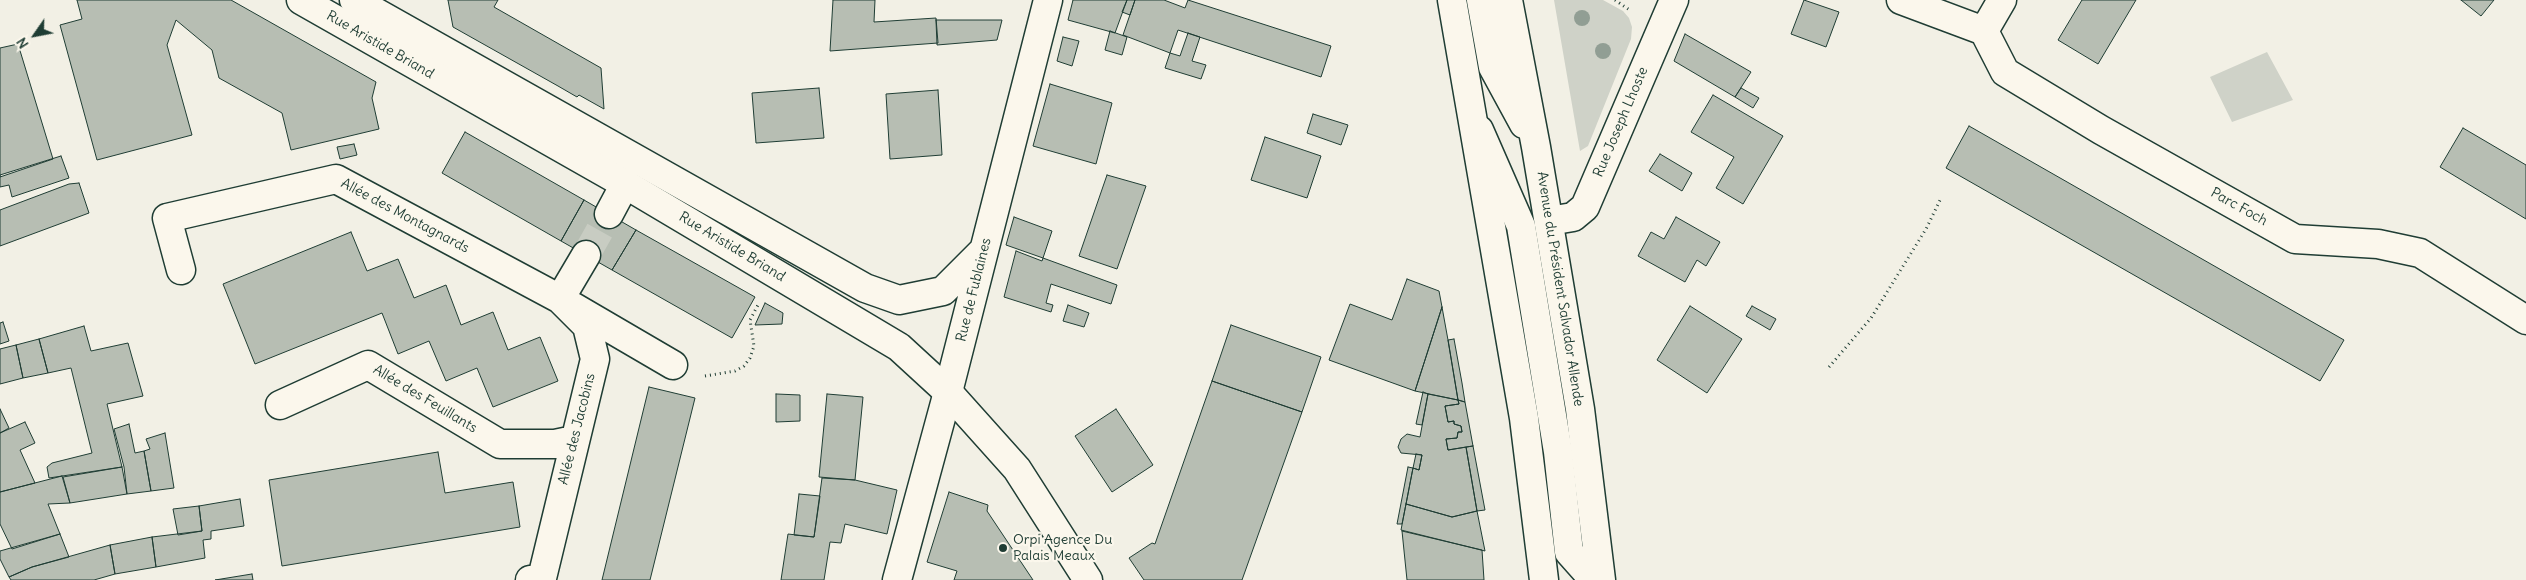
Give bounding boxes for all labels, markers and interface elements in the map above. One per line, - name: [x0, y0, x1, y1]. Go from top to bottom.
- street label: Rue Aristide Briand: [323, 7, 437, 83]
- north arrow: [10, 10, 60, 60]
- text: N: [12, 34, 33, 52]
- street label: Rue Joseph Lhoste: [1590, 64, 1652, 180]
- street label: Avenue du Président Salvador Allende: [1533, 170, 1587, 408]
- street label: Allée des Montagnards: [338, 175, 472, 257]
- street label: Parc Foch: [2208, 185, 2270, 229]
- street label: Rue Aristide Briand: [676, 209, 788, 285]
- street label: Rue de Fublaines: [953, 236, 995, 344]
- street label: Allée des Feuillants: [370, 361, 480, 437]
- street label: Allée des Jacobins: [555, 372, 599, 486]
- place label: Orpi Agence Du Palais Meaux: [1013, 532, 1112, 564]
- marker: Orpi Agence Du Palais Meaux: [997, 542, 1009, 554]

